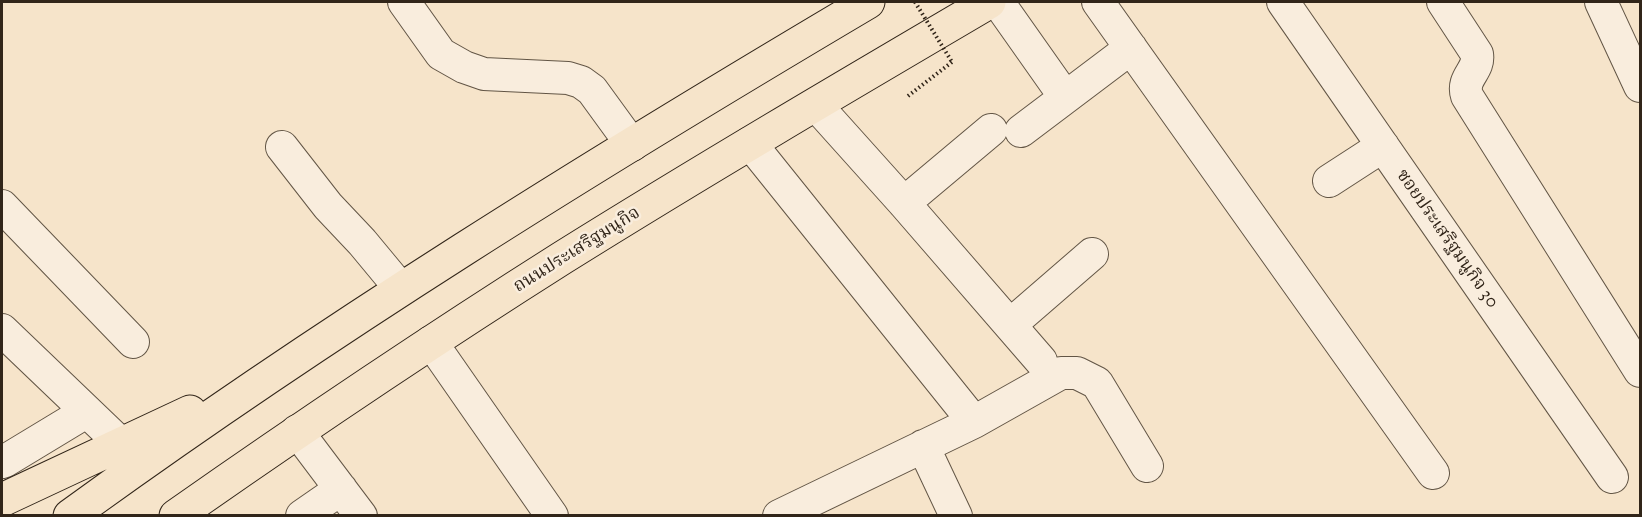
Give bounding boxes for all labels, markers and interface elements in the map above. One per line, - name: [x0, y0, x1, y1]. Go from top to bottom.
- street label: ซอยประเสริฐมนูกิจ 30: [1391, 166, 1503, 312]
- street label: ถนนประเสริฐมนูกิจ: [510, 202, 644, 298]

